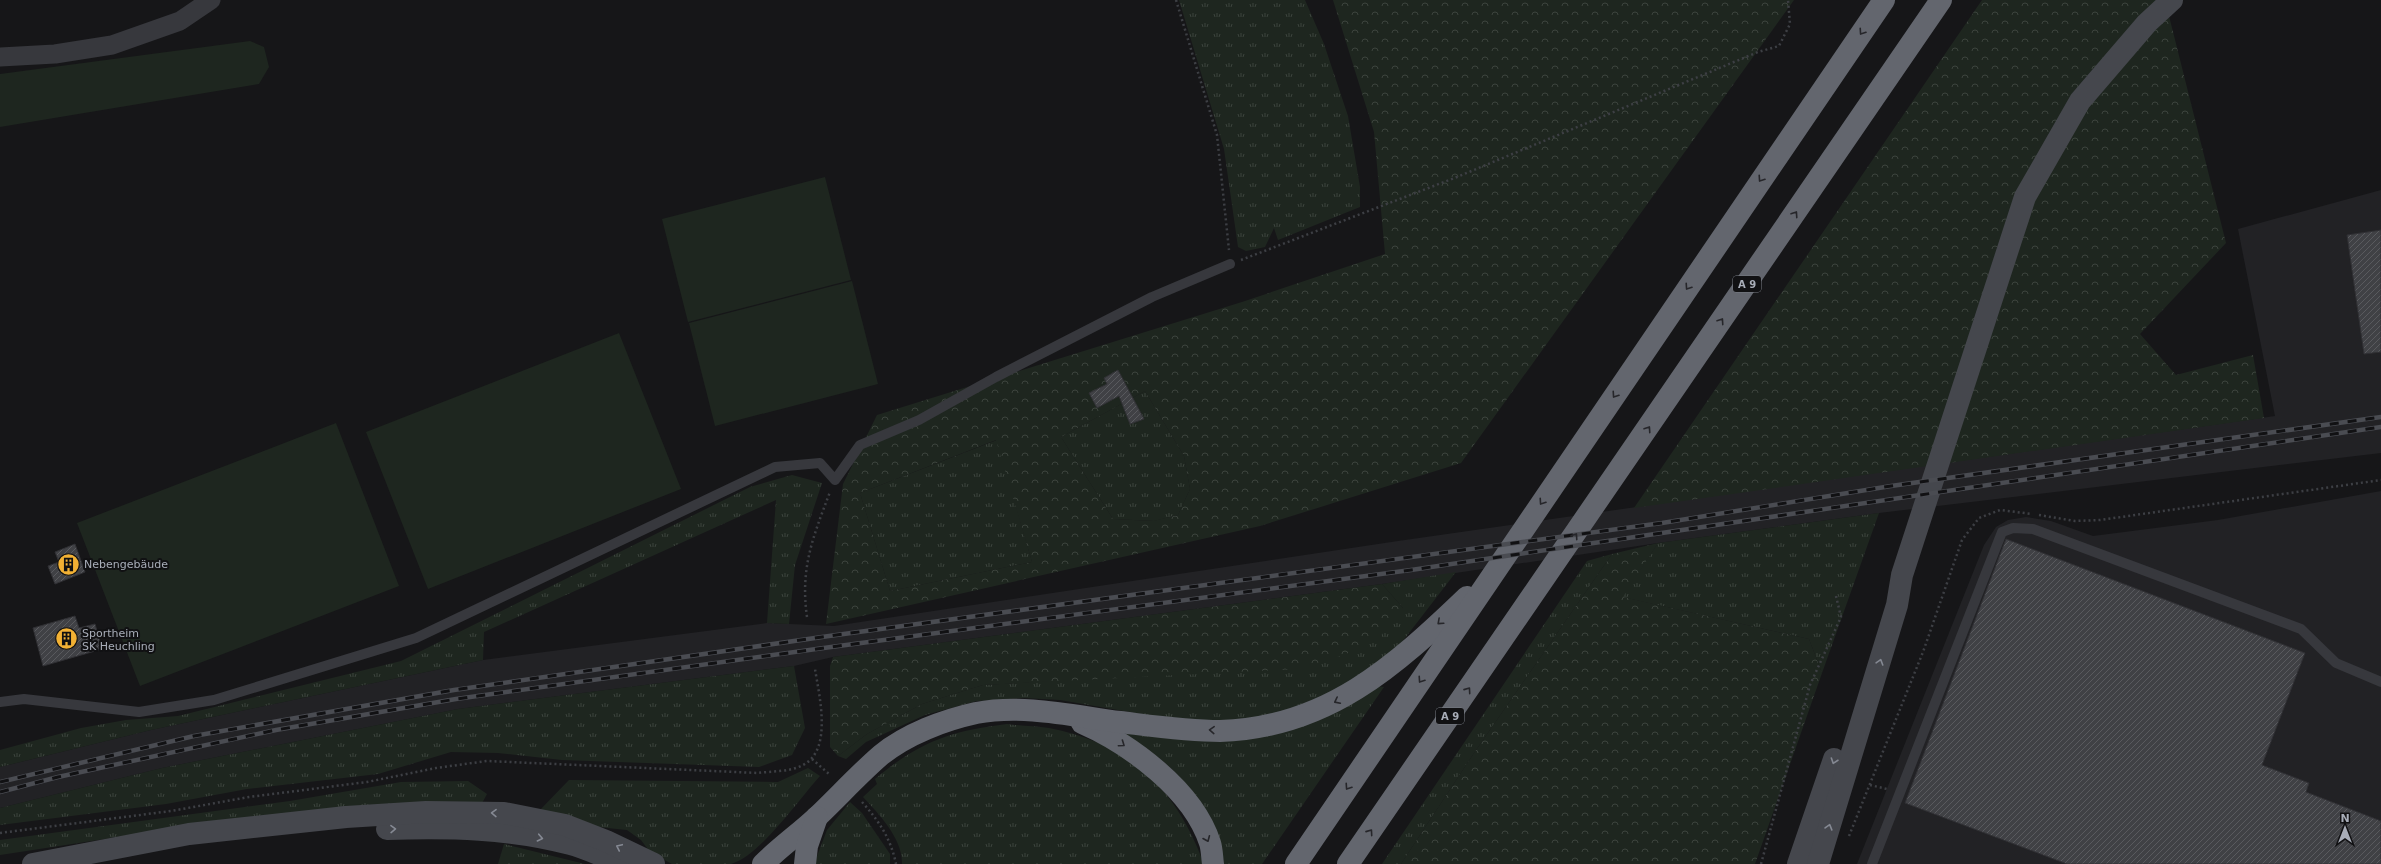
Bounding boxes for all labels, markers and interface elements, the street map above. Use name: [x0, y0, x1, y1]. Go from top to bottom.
one-way arrow: [1859, 28, 1866, 35]
one-way arrow: [1759, 175, 1766, 182]
one-way arrow: [1790, 211, 1798, 218]
road number: A 9: [1733, 276, 1761, 292]
one-way arrow: [1685, 283, 1693, 290]
one-way arrow: [1716, 318, 1724, 325]
one-way arrow: [1613, 390, 1620, 397]
one-way arrow: [1643, 426, 1650, 433]
one-way arrow: [1539, 498, 1547, 505]
one-way arrow: [1570, 533, 1578, 540]
building icon: Nebengebäude: [55, 551, 81, 577]
place label: Nebengebäude: [84, 558, 168, 571]
one-way arrow: [1437, 618, 1444, 625]
building icon: Sportheim SK Heuchling: [54, 626, 80, 652]
place label: Sportheim SK Heuchling: [82, 627, 155, 653]
one-way arrow: [1875, 659, 1884, 666]
one-way arrow: [1418, 676, 1426, 683]
one-way arrow: [1463, 688, 1470, 695]
one-way arrow: [1333, 696, 1341, 703]
road number: A 9: [1436, 708, 1464, 724]
one-way arrow: [1209, 726, 1215, 735]
one-way arrow: [1118, 739, 1125, 746]
one-way arrow: [1830, 757, 1838, 764]
one-way arrow: [1345, 783, 1353, 790]
north arrow: [2325, 808, 2365, 848]
one-way arrow: [491, 809, 497, 817]
text: N: [2340, 812, 2350, 825]
one-way arrow: [1824, 823, 1833, 830]
one-way arrow: [390, 825, 396, 833]
one-way arrow: [1365, 829, 1373, 836]
one-way arrow: [537, 833, 543, 841]
one-way arrow: [1203, 836, 1211, 843]
one-way arrow: [616, 844, 623, 852]

